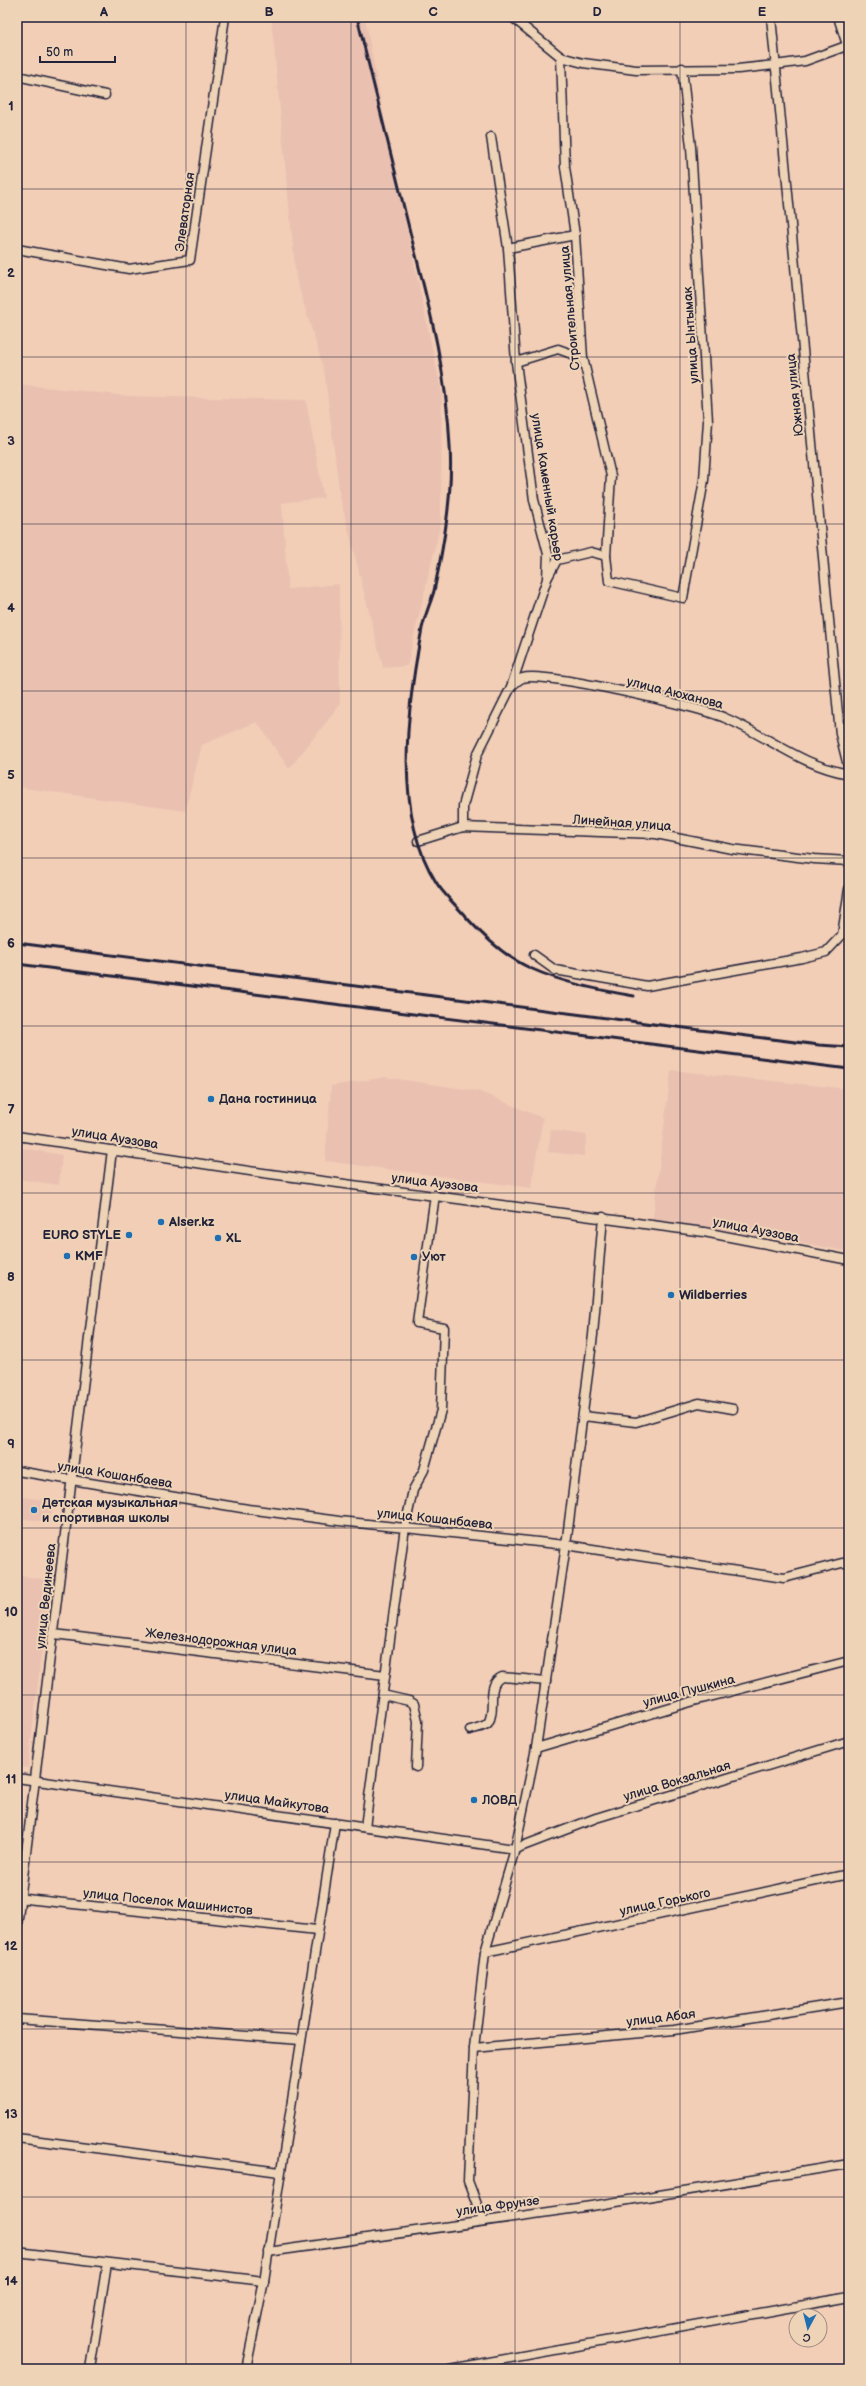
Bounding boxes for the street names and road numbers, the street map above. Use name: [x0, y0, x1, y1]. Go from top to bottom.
street label: Элеваторная: [172, 171, 198, 253]
street label: Строительная улица: [557, 245, 583, 371]
street label: улица Ынтымак: [680, 286, 702, 384]
street label: Южная улица: [783, 352, 807, 437]
street label: улица Каменный карьер: [527, 412, 567, 563]
street label: улица Аюханова: [625, 673, 725, 713]
street label: Линейная улица: [571, 811, 672, 834]
street label: улица Ауэзова: [71, 1123, 160, 1153]
street label: улица Ауэзова: [391, 1170, 480, 1196]
street label: улица Ауэзова: [712, 1214, 801, 1246]
street label: улица Кошанбаева: [56, 1458, 174, 1492]
street label: улица Кошанбаева: [376, 1505, 494, 1533]
street label: улица Вединеева: [32, 1542, 60, 1650]
street label: Железнодорожная улица: [144, 1625, 298, 1659]
street label: улица Пушкина: [641, 1671, 737, 1711]
street label: улица Вокзальная: [621, 1757, 733, 1805]
street label: улица Майкутова: [224, 1787, 331, 1817]
street label: улица Поселок Машинистов: [82, 1885, 254, 1919]
street label: улица Горького: [618, 1885, 712, 1919]
street label: улица Абая: [626, 2006, 696, 2030]
street label: улица Фрунзе: [455, 2192, 541, 2220]

